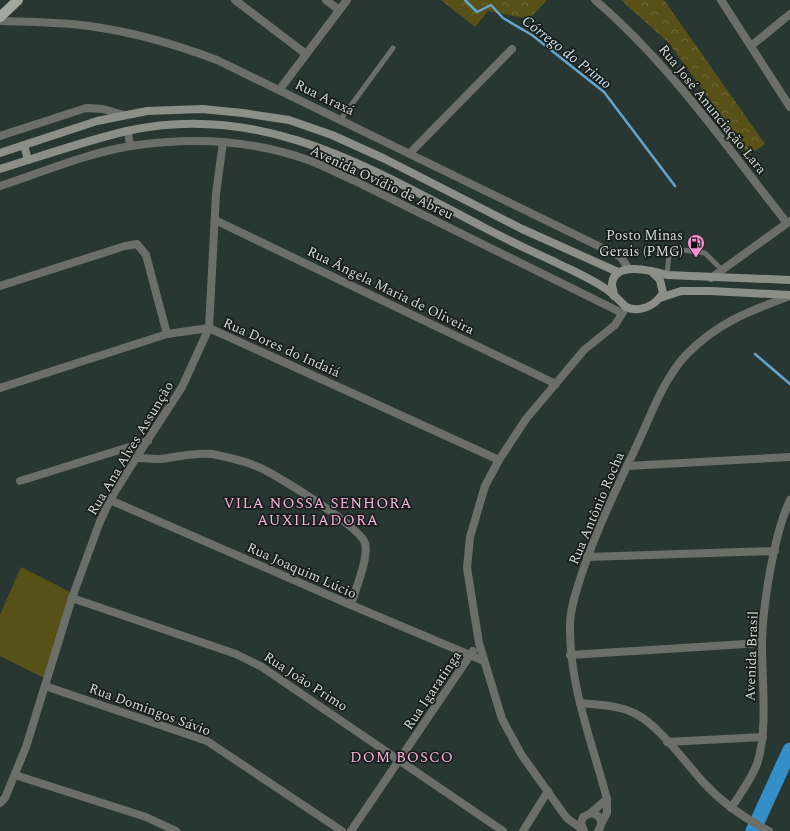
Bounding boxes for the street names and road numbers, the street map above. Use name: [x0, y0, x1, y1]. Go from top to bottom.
street label: Rua José Anunciação Lara: [653, 40, 772, 179]
street label: Rua Araxá: [291, 74, 358, 121]
street label: Avenida Ovídio de Abreu: [306, 140, 457, 225]
street label: Rua Ângela Maria de Oliveira: [304, 241, 478, 340]
street label: Rua Dores do Indaiá: [220, 312, 344, 383]
street label: Rua Ana Alves Assunção: [82, 377, 179, 519]
street label: Rua Antônio Rocha: [563, 448, 630, 568]
street label: Rua Joaquim Lúcio: [244, 537, 360, 604]
street label: Avenida Brasil: [739, 610, 764, 702]
street label: Rua João Primo: [260, 646, 352, 717]
street label: Rua Igaratinga: [398, 646, 467, 734]
street label: Rua Domingos Sávio: [86, 678, 214, 741]

